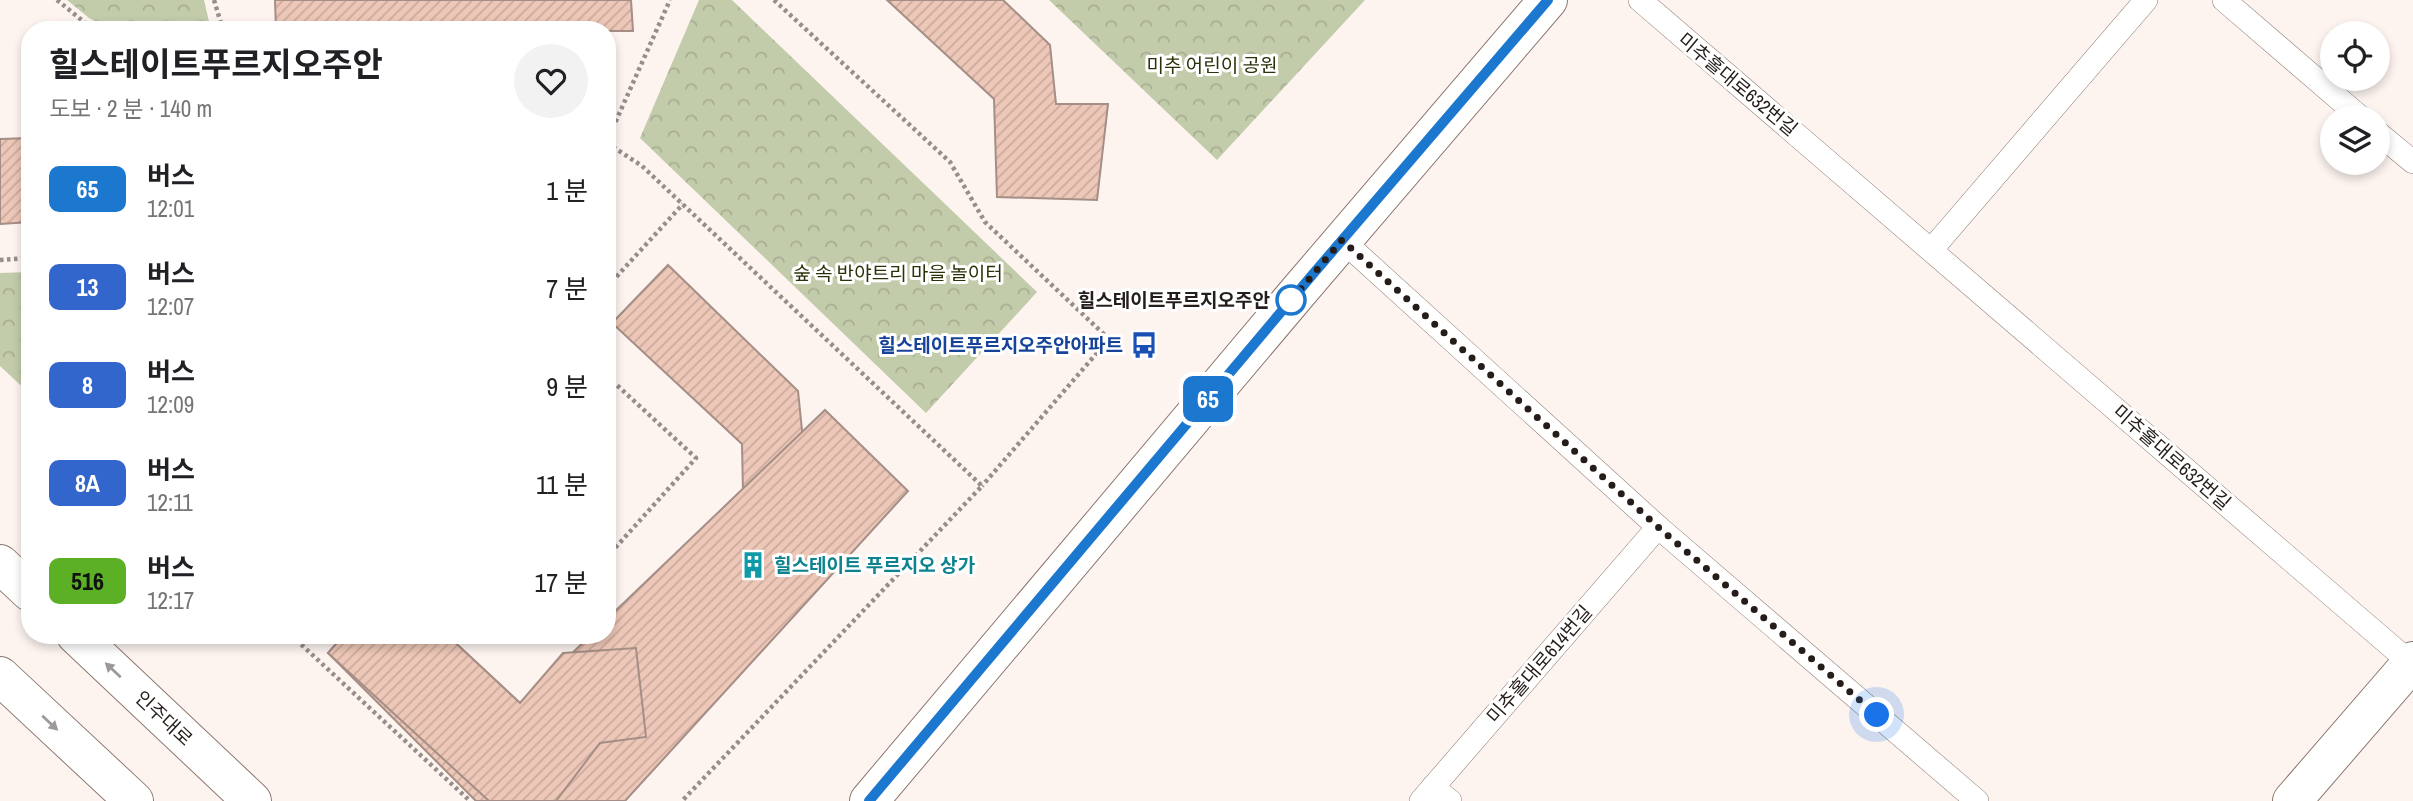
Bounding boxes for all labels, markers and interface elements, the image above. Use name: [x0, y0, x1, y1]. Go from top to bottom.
map controls: [2320, 21, 2390, 175]
button: locate: [2320, 21, 2390, 91]
street label: 미추홀대로632번길: [1673, 26, 1803, 142]
text: 힐스테이트푸르지오주안: [49, 42, 383, 86]
button: heart: [514, 44, 588, 118]
park label: 미추 어린이 공원: [1146, 52, 1278, 78]
text: 도보 · 2 분 · 140 m: [49, 93, 212, 124]
button: layers: [2320, 105, 2390, 175]
text: 버스: [147, 158, 195, 193]
text: 65: [77, 173, 98, 205]
text: 1 분: [546, 173, 588, 208]
text: 12:01: [147, 193, 194, 224]
text: 버스: [147, 256, 195, 291]
park label: 숲 속 반야트리 마을 놀이터: [793, 260, 1003, 286]
text: 13: [77, 271, 98, 303]
text: 7 분: [546, 271, 588, 306]
marker: 힐스테이트푸르지오주안: [1276, 285, 1306, 315]
place label: 힐스테이트푸르지오주안: [1078, 287, 1271, 313]
text: 12:07: [147, 291, 194, 322]
bus stop icon: 힐스테이트푸르지오주안아파트: [1129, 330, 1159, 360]
place label: 힐스테이트푸르지오주안아파트: [878, 332, 1123, 358]
text: 버스: [147, 354, 195, 389]
text: 8: [82, 369, 93, 401]
text: 9 분: [546, 369, 588, 404]
line badge: 65: [1176, 376, 1240, 422]
text: 65: [1197, 383, 1219, 415]
text: 12:09: [147, 389, 194, 420]
street label: 미추홀대로632번길: [2107, 399, 2237, 515]
text: 버스: [147, 452, 195, 487]
text: 8A: [75, 467, 100, 499]
text: 11 분: [536, 467, 588, 502]
text: 12:11: [147, 487, 193, 518]
text: 버스: [147, 550, 195, 585]
building icon: 힐스테이트 푸르지오 상가: [738, 550, 768, 580]
place label: 힐스테이트 푸르지오 상가: [774, 552, 975, 578]
text: 516: [71, 565, 104, 597]
text: 17 분: [534, 565, 588, 600]
text: 12:17: [147, 585, 194, 616]
street label: 미추홀대로614번길: [1481, 599, 1597, 729]
one-way arrow: [105, 663, 122, 679]
street label: 인주대로: [130, 685, 198, 751]
your location: [1859, 697, 1894, 732]
one-way arrow: [41, 714, 58, 730]

